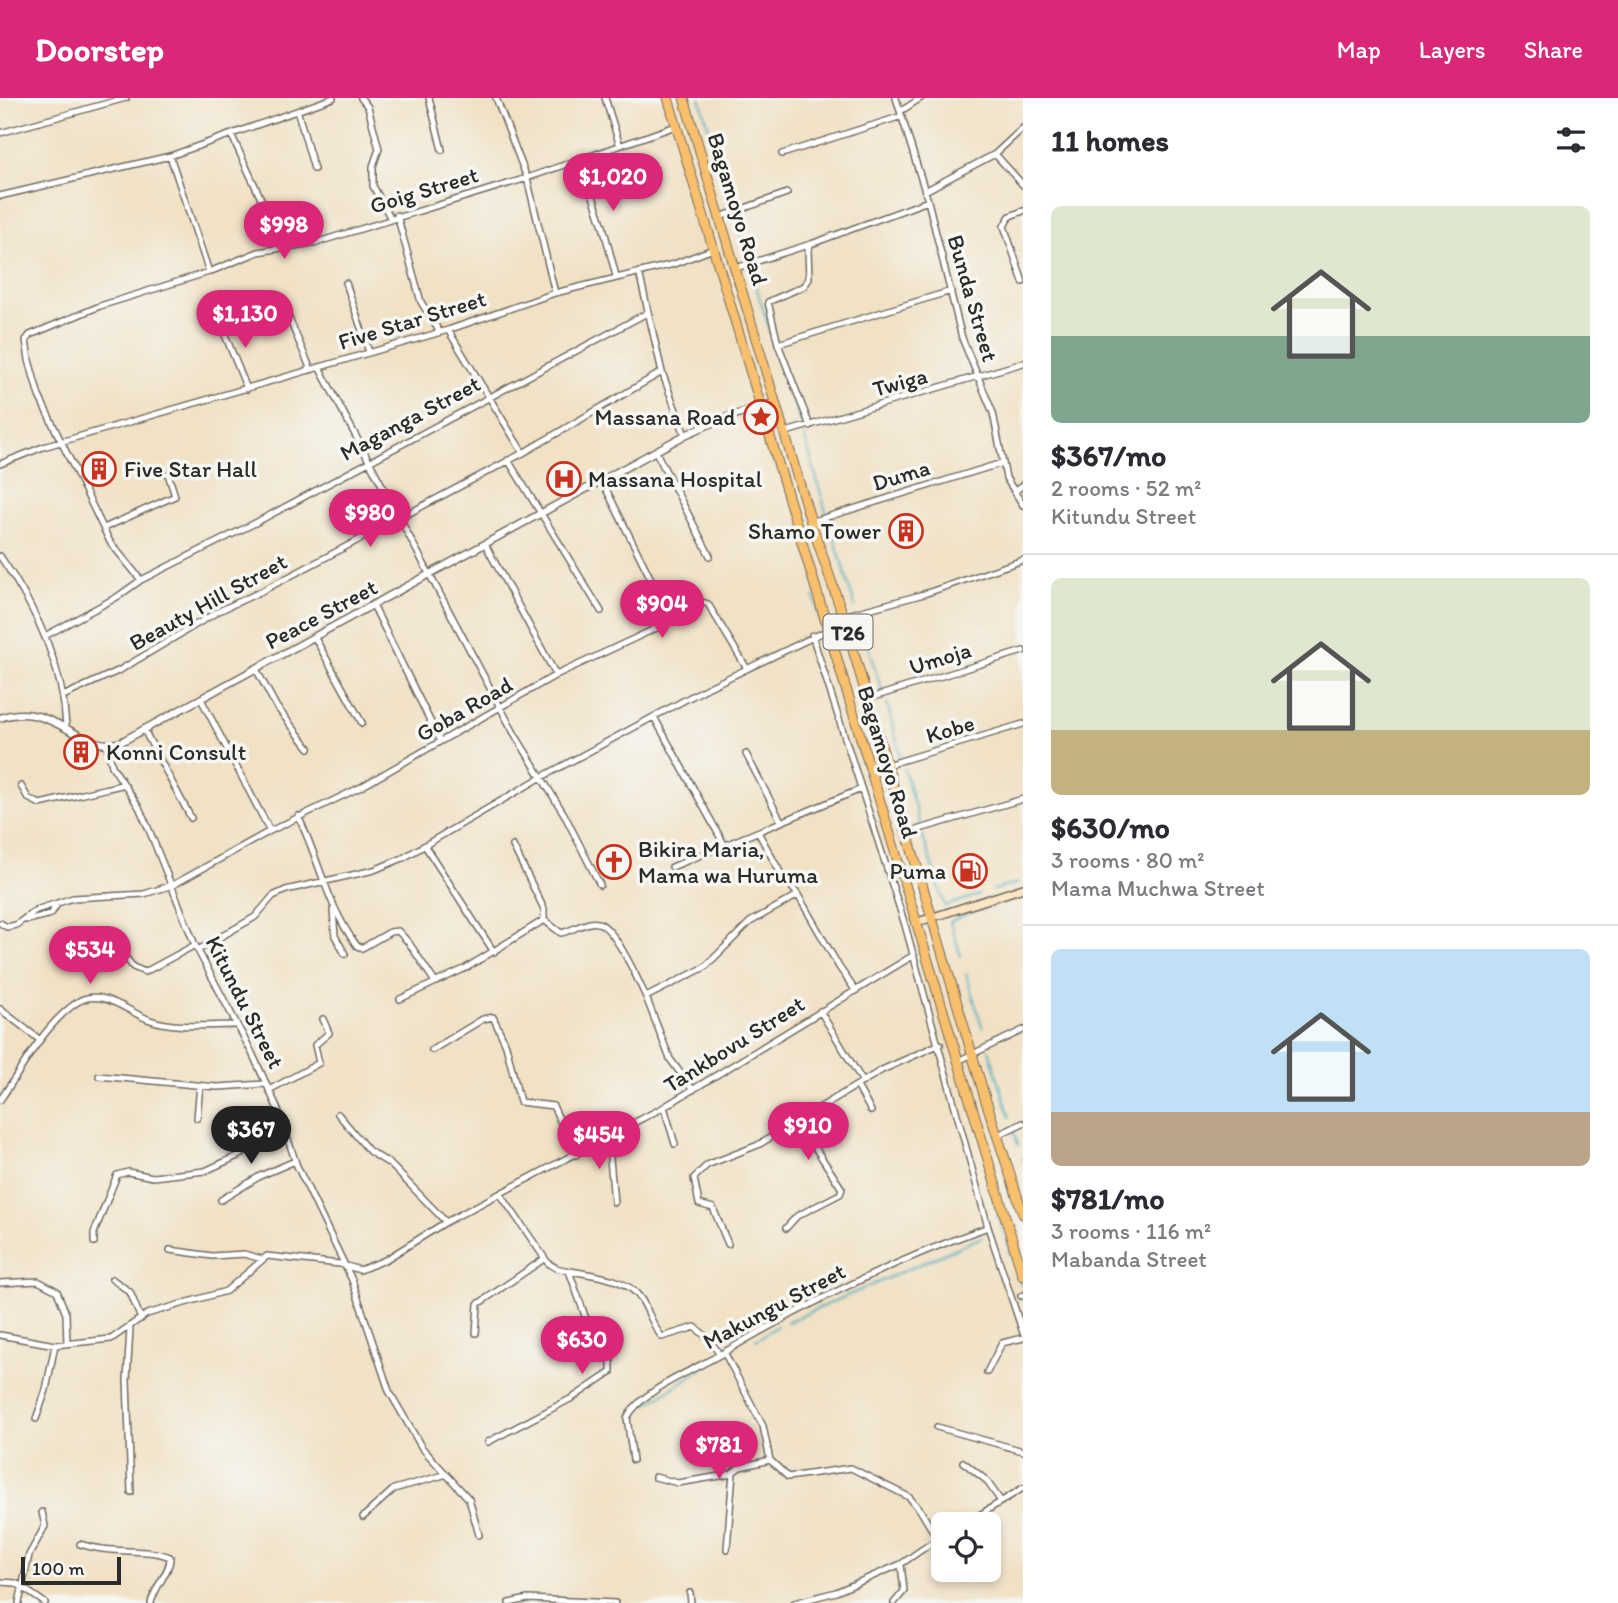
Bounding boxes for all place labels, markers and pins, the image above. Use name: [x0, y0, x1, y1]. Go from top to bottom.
pin: $1,020: [556, 153, 670, 213]
pin: $998: [243, 202, 325, 261]
pin: $1,130: [188, 290, 302, 350]
place icon: Massana Road: [742, 398, 780, 436]
place label: Massana Road: [594, 403, 736, 431]
building icon: Five Star Hall: [80, 450, 118, 488]
place label: Five Star Hall: [124, 455, 258, 483]
hospital icon: Massana Hospital: [545, 460, 583, 498]
place label: Massana Hospital: [588, 465, 763, 493]
pin: $980: [329, 490, 411, 549]
building icon: Shamo Tower: [887, 512, 925, 550]
place label: Shamo Tower: [748, 517, 881, 545]
pin: $904: [621, 580, 703, 640]
building icon: Konni Consult: [62, 733, 100, 771]
place label: Konni Consult: [106, 738, 247, 766]
place label: Bikira Maria, Mama wa Huruma: [638, 835, 818, 889]
church icon: Bikira Maria, Mama wa Huruma: [595, 843, 633, 881]
fuel station icon: Puma: [951, 852, 989, 890]
place label: Puma: [889, 857, 946, 885]
pin: $534: [49, 926, 131, 986]
pin: $910: [767, 1102, 849, 1162]
pin: $367: [210, 1107, 292, 1166]
pin: $454: [558, 1112, 640, 1171]
pin: $630: [541, 1316, 623, 1376]
pin: $781: [678, 1422, 760, 1481]

